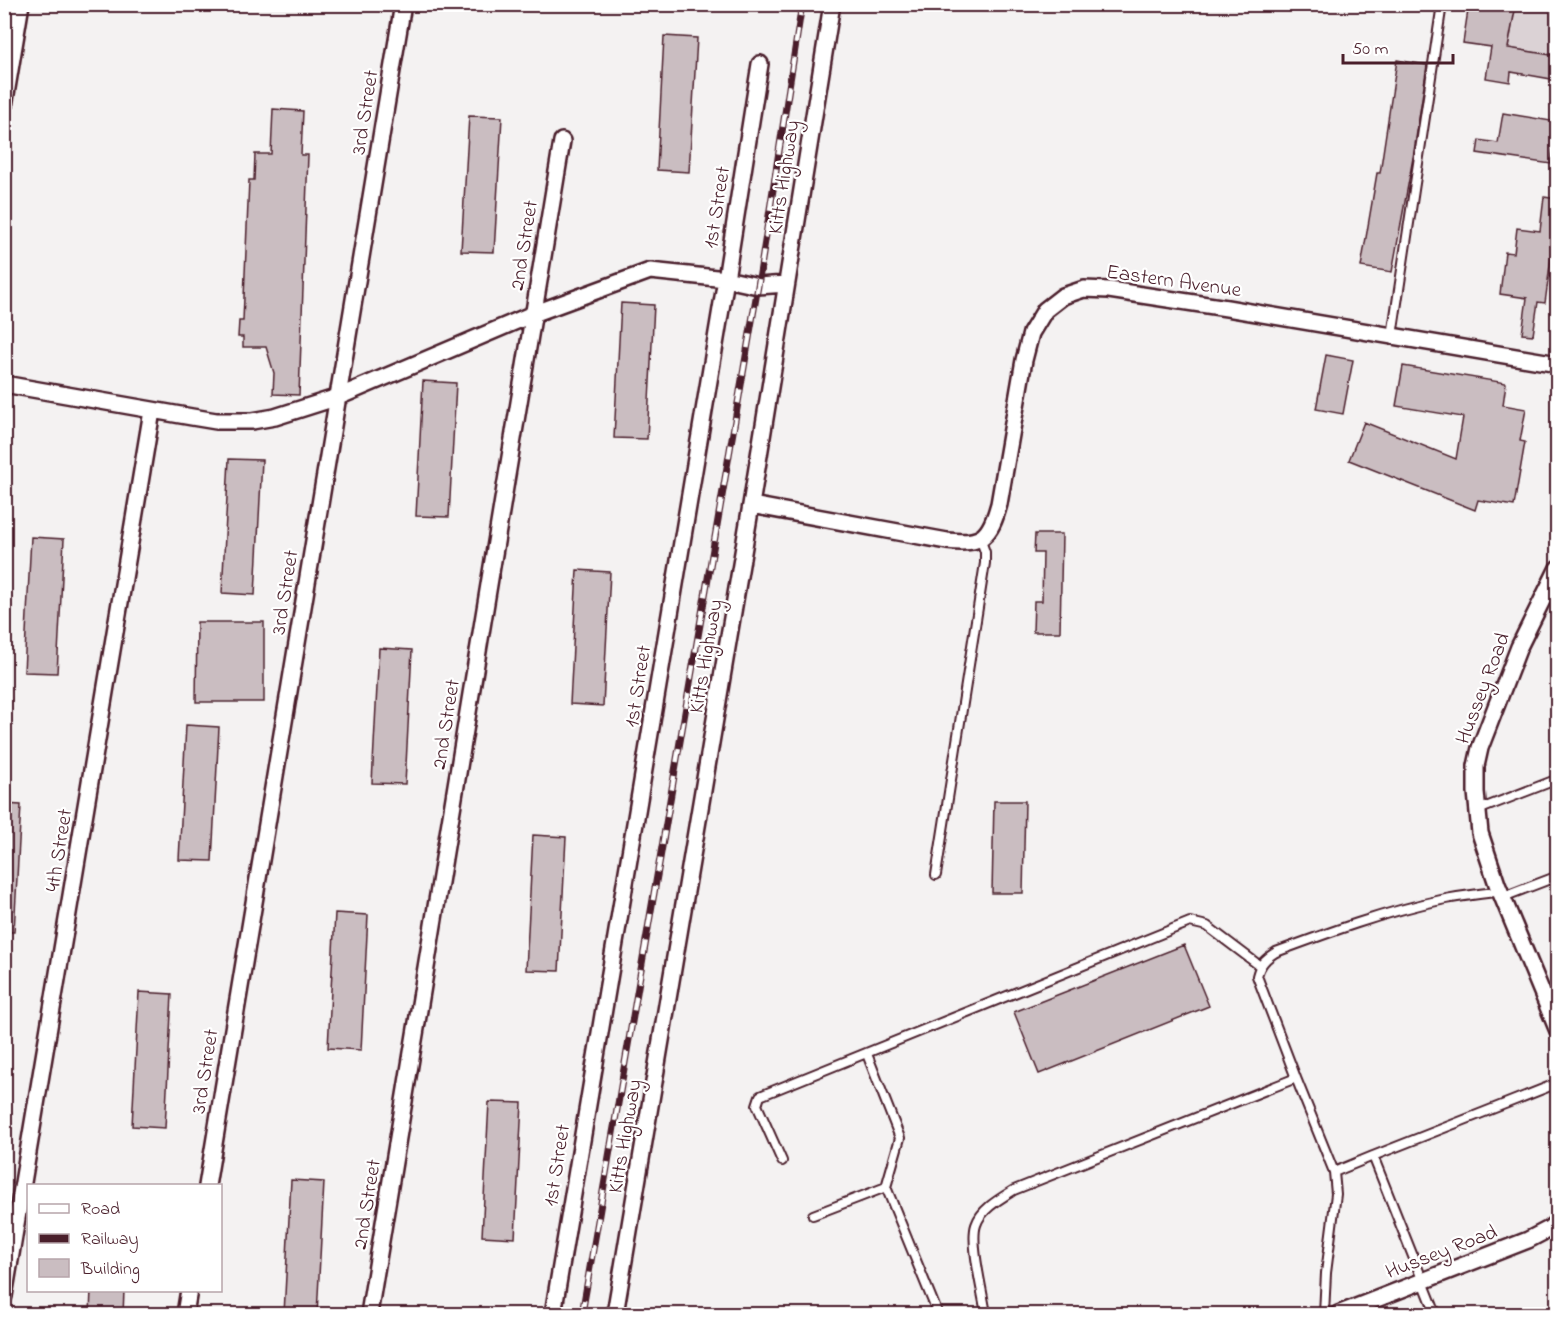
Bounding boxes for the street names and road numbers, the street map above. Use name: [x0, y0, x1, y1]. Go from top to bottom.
street label: 3rd Street: [344, 68, 387, 157]
street label: Kitts Highway: [761, 118, 811, 237]
street label: 1st Street: [697, 164, 739, 250]
street label: 2nd Street: [503, 198, 547, 292]
street label: Eastern Avenue: [1104, 258, 1244, 306]
street label: 3rd Street: [264, 548, 307, 637]
street label: Kitts Highway: [682, 597, 734, 716]
street label: Hussey Road: [1449, 628, 1521, 750]
street label: 1st Street: [618, 643, 660, 729]
street label: 2nd Street: [425, 677, 469, 771]
street label: 4th Street: [39, 807, 81, 894]
street label: 3rd Street: [184, 1027, 227, 1116]
street label: Kitts Highway: [601, 1077, 653, 1196]
street label: 1st Street: [537, 1122, 579, 1208]
street label: 2nd Street: [346, 1157, 390, 1251]
street label: Hussey Road: [1381, 1218, 1503, 1290]

